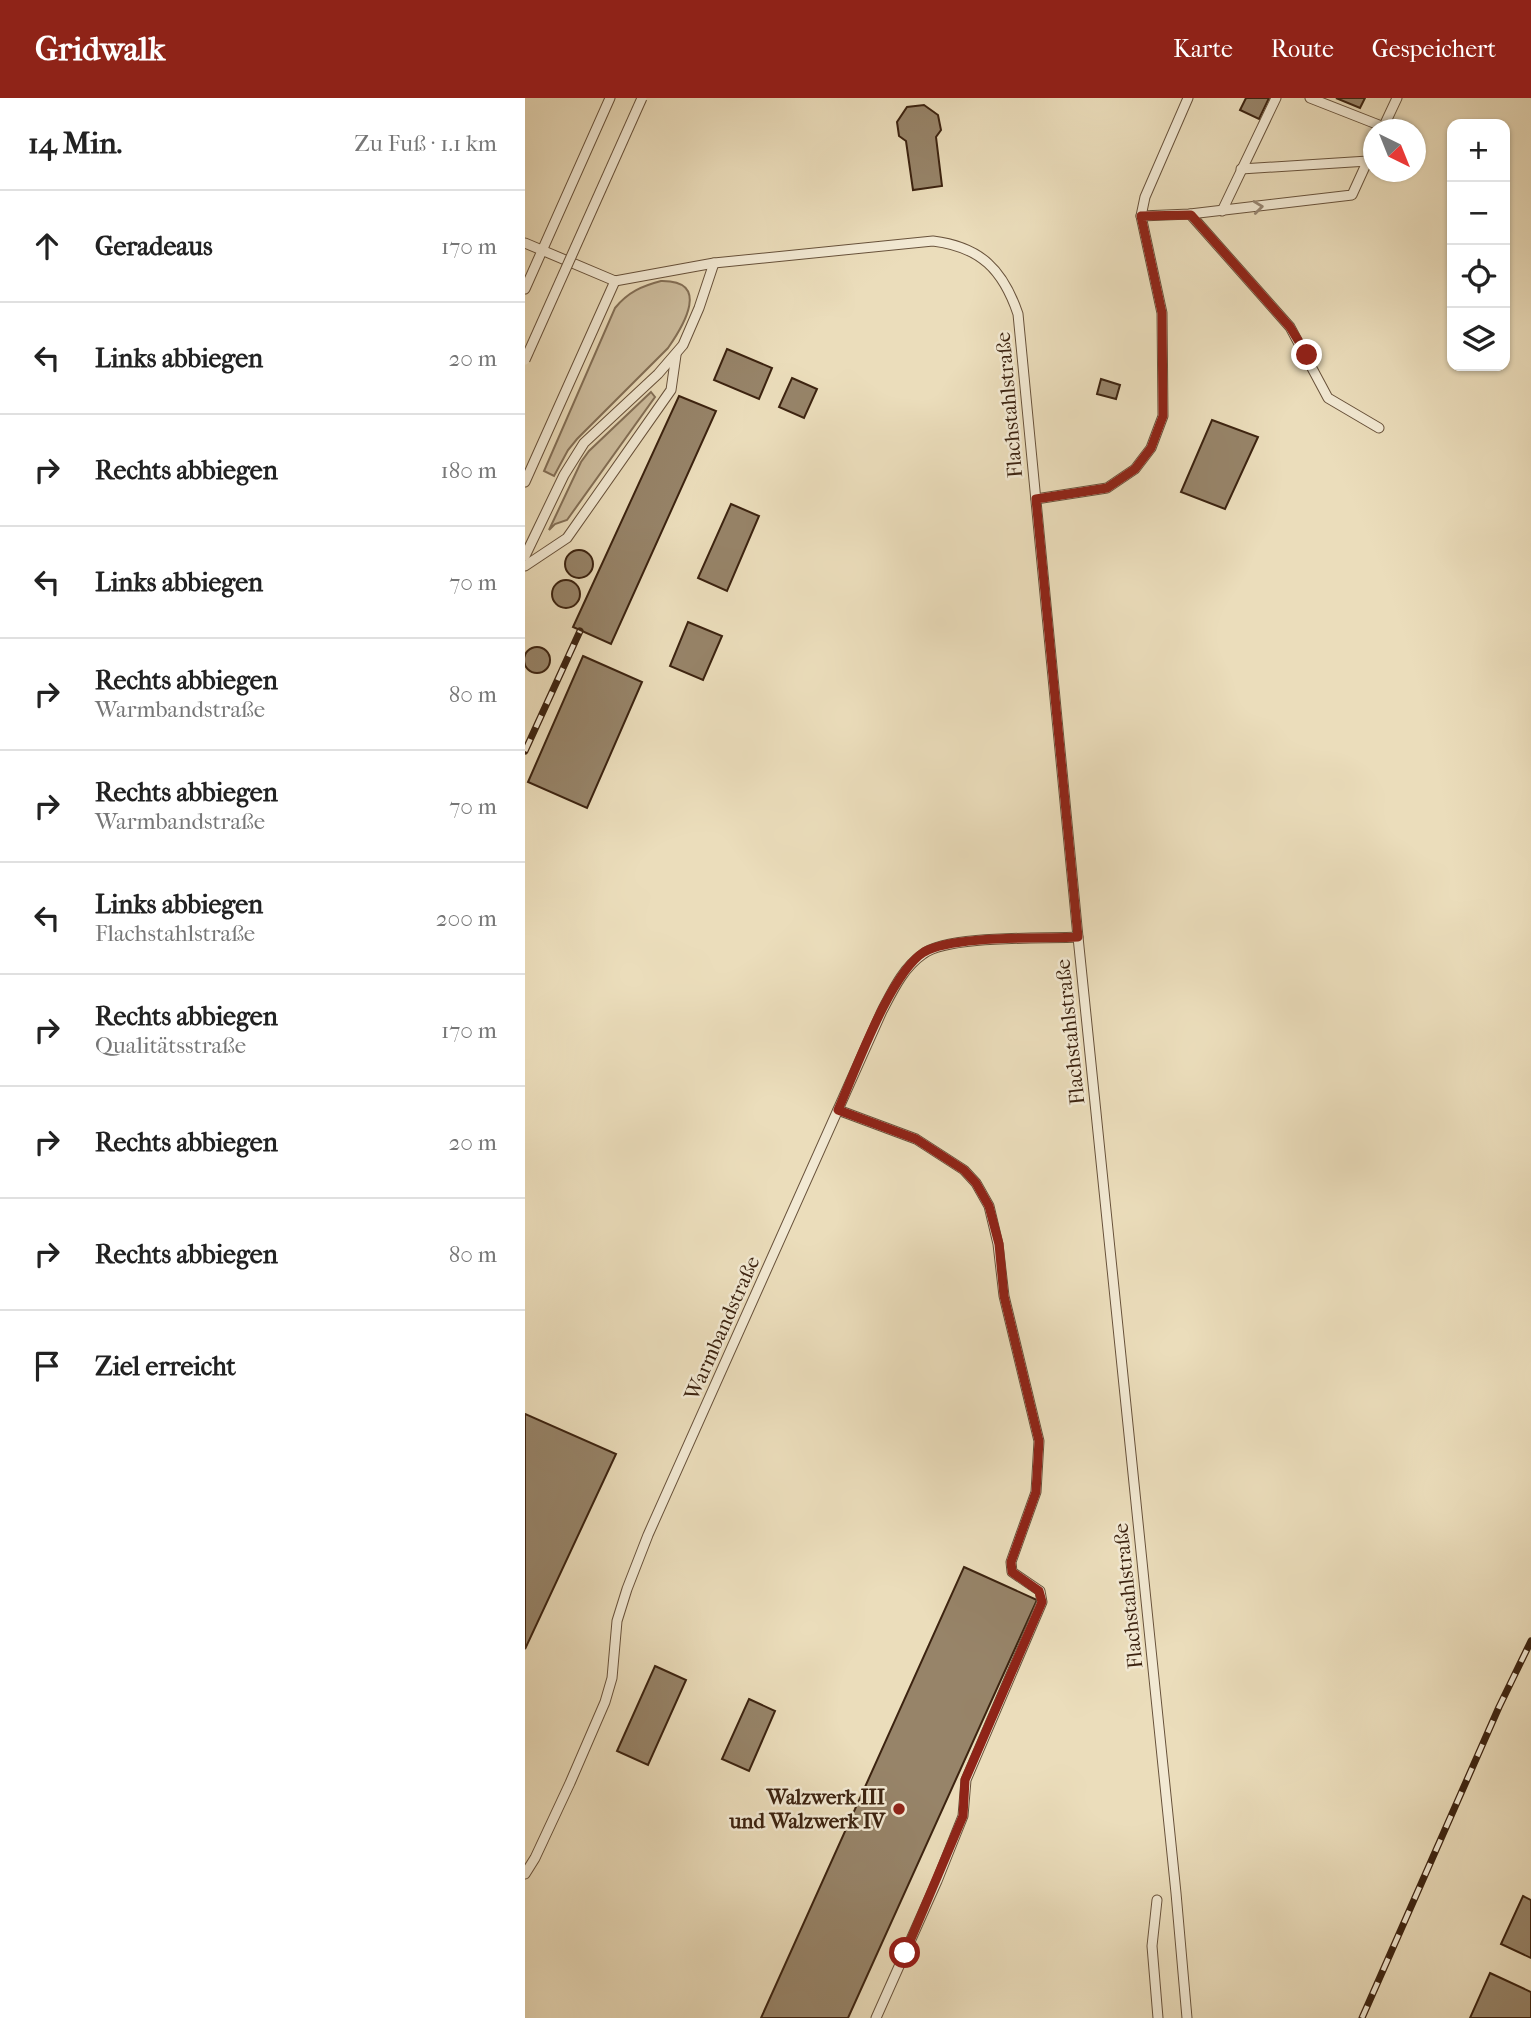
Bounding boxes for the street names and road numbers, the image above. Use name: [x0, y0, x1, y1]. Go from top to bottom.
street label: Flachstahlstraße: [991, 331, 1027, 479]
street label: Flachstahlstraße: [1050, 958, 1090, 1106]
street label: Warmbandstraße: [679, 1252, 765, 1405]
street label: Flachstahlstraße: [1108, 1522, 1148, 1670]

